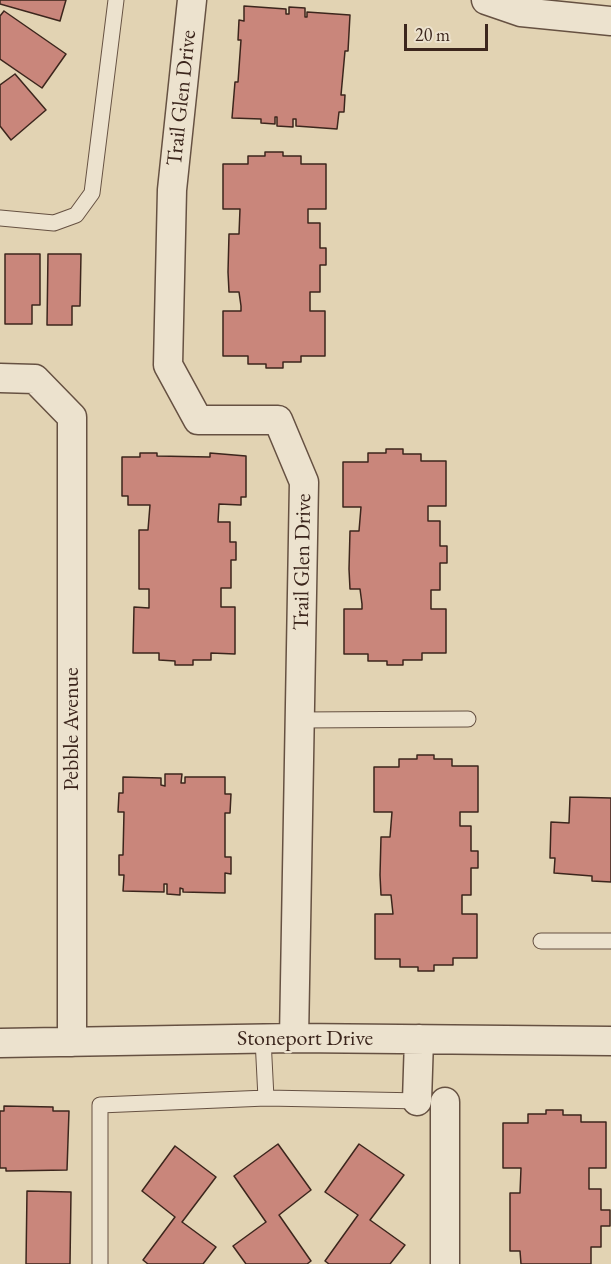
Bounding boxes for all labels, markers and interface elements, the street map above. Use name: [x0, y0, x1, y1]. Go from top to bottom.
scale bar: [407, 12, 491, 50]
text: 20 m: [415, 23, 450, 46]
street label: Trail Glen Drive: [162, 29, 202, 167]
street label: Trail Glen Drive: [289, 493, 317, 631]
street label: Pebble Avenue: [59, 667, 85, 791]
street label: Stoneport Drive: [237, 1026, 373, 1052]

